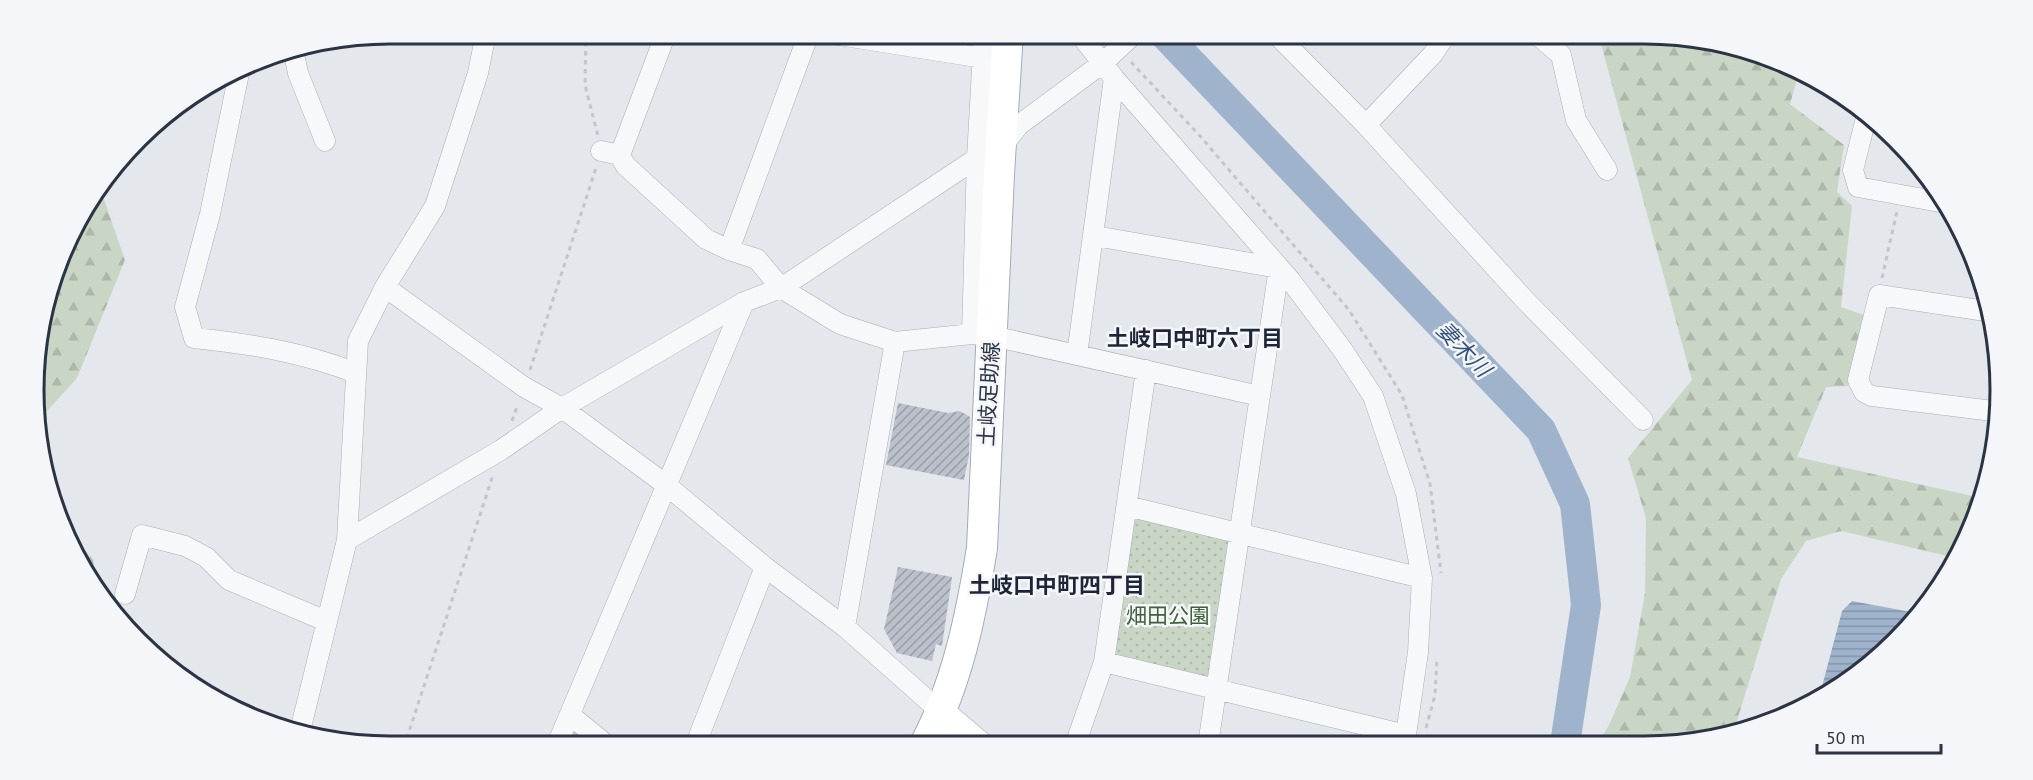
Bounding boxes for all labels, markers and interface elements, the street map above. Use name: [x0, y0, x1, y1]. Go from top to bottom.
water label: 妻木川: [1431, 316, 1498, 384]
district label: 土岐口中町六丁目: [1107, 324, 1283, 352]
street label: 土岐足助線: [972, 341, 1005, 447]
district label: 土岐口中町四丁目: [969, 571, 1145, 599]
park label: 畑田公園: [1126, 602, 1210, 629]
scale bar: [1817, 717, 1942, 755]
text: 50 m: [1826, 726, 1865, 749]

